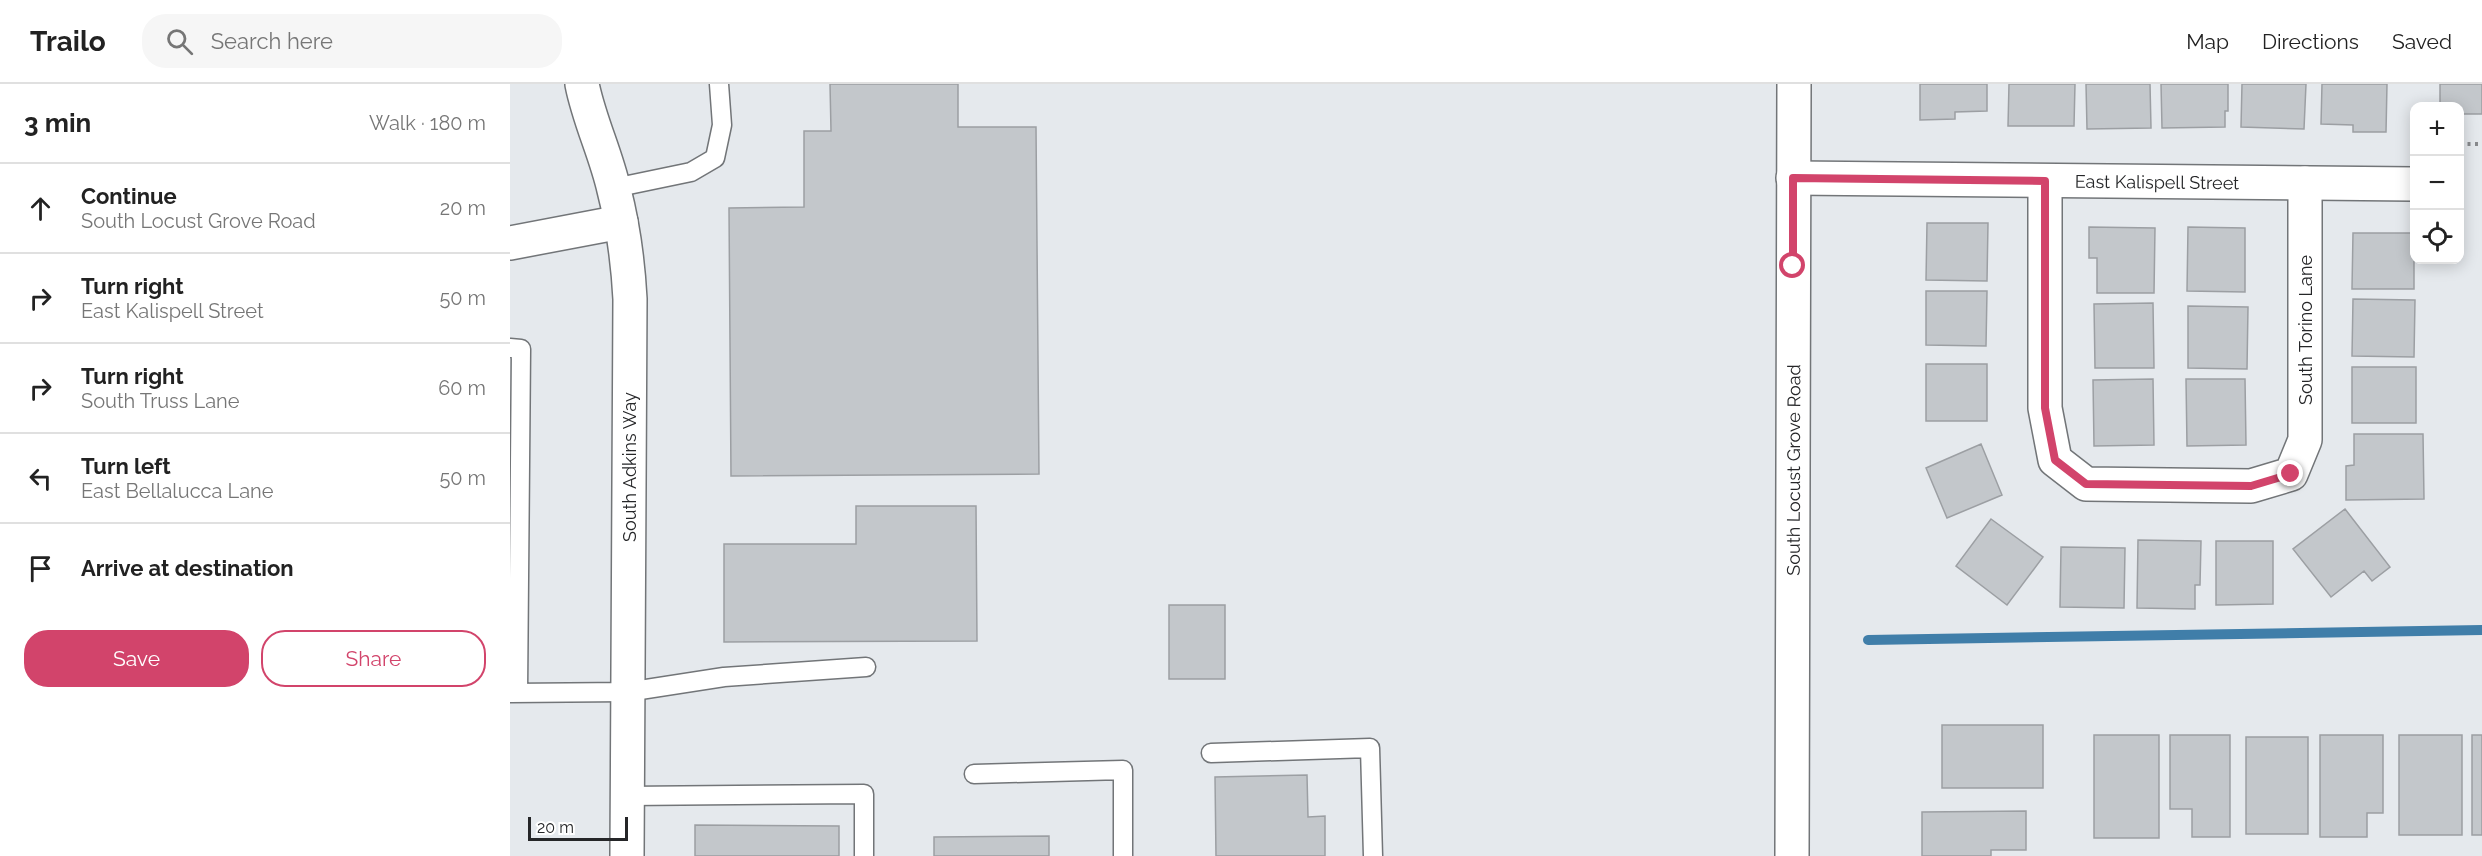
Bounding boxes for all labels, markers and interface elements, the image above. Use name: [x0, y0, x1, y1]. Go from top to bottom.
search box: [142, 14, 562, 68]
text: Trailo: [30, 25, 106, 58]
icon: search: [163, 25, 196, 58]
text: Search here: [211, 28, 333, 54]
text: Map: [2186, 29, 2229, 54]
text: Directions: [2262, 29, 2359, 54]
text: Saved: [2392, 29, 2452, 54]
map controls: [2410, 102, 2464, 264]
button: +: [2410, 102, 2464, 156]
text: 3 min: [24, 108, 91, 138]
text: Walk · 180 m: [369, 111, 486, 135]
button: −: [2410, 156, 2464, 210]
street label: East Kalispell Street: [2075, 170, 2239, 193]
text: Continue: [81, 183, 177, 209]
icon: ahead: [24, 192, 57, 225]
text: 20 m: [440, 196, 486, 220]
text: South Locust Grove Road: [81, 209, 316, 233]
button: locate: [2410, 210, 2464, 264]
route start: [1779, 252, 1805, 278]
street label: South Torino Lane: [2295, 255, 2316, 405]
text: Turn right: [81, 273, 184, 299]
icon: right: [24, 282, 57, 315]
text: 50 m: [439, 286, 486, 310]
text: East Kalispell Street: [81, 299, 264, 323]
text: Turn right: [81, 363, 184, 389]
street label: South Locust Grove Road: [1782, 364, 1804, 576]
icon: right: [24, 372, 57, 405]
text: 60 m: [438, 376, 486, 400]
text: South Truss Lane: [81, 389, 239, 413]
street label: South Adkins Way: [619, 392, 640, 542]
text: Turn left: [81, 453, 171, 479]
route end: [2277, 460, 2303, 486]
icon: left: [24, 462, 57, 495]
text: 50 m: [439, 466, 486, 490]
text: East Bellalucca Lane: [81, 479, 273, 503]
icon: arrive: [24, 552, 57, 585]
text: Arrive at destination: [81, 555, 294, 581]
button: Save: [24, 630, 249, 687]
button: Share: [261, 630, 486, 687]
scale bar: [528, 814, 628, 842]
text: 20 m: [537, 818, 574, 837]

